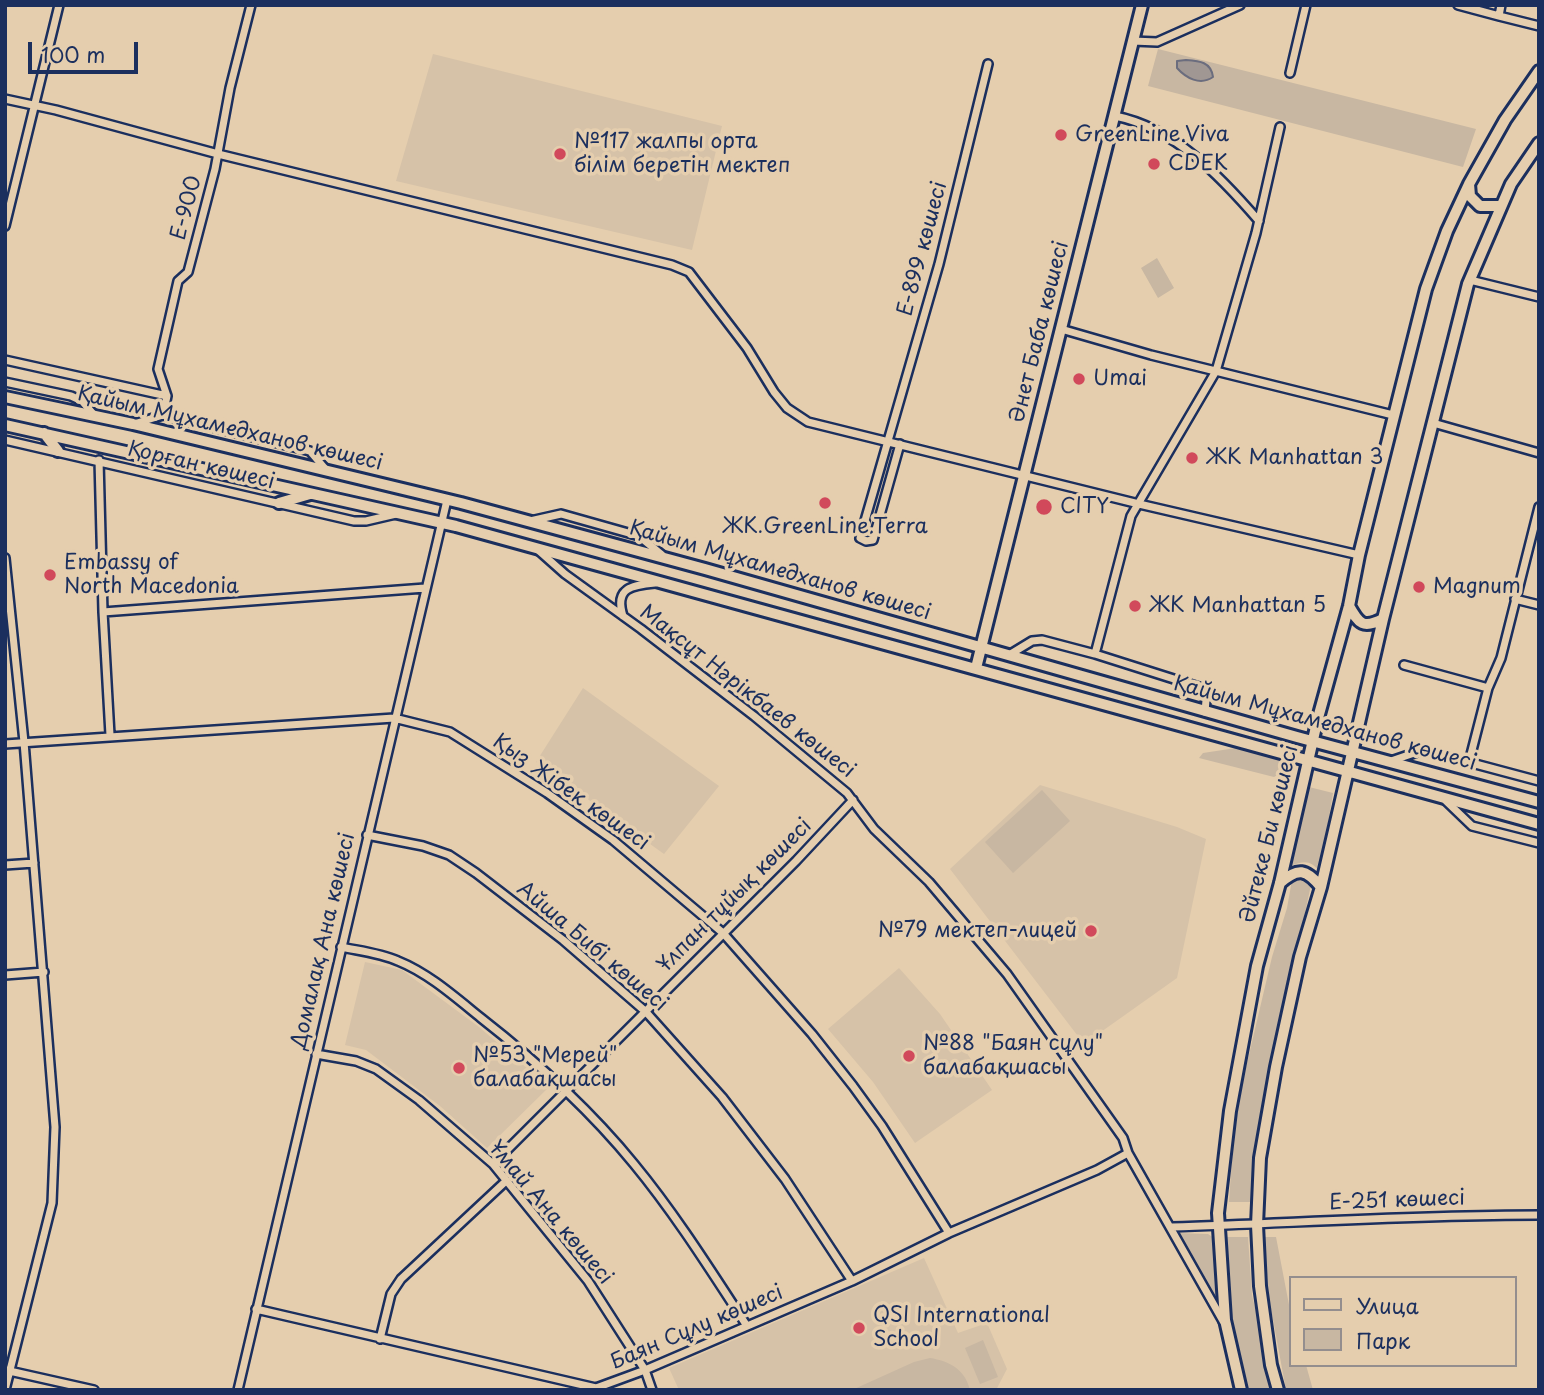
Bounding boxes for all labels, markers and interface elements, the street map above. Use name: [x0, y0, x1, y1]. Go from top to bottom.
scale bar: [32, 28, 142, 72]
text: 100 m: [41, 38, 105, 70]
place label: GreenLine.Viva: [1075, 122, 1229, 148]
marker: GreenLine.Viva: [1053, 127, 1069, 143]
place label: №117 жалпы орта білім беретін мектеп: [574, 129, 790, 179]
marker: №117 жалпы орта білім беретін мектеп: [552, 146, 568, 162]
place label: CDEK: [1168, 151, 1228, 177]
marker: CDEK: [1146, 156, 1162, 172]
street label: E-900: [166, 173, 208, 243]
street label: Е-899 көшесі: [893, 179, 953, 319]
street label: Әнет Баба көшесі: [1005, 239, 1075, 425]
place label: Umai: [1093, 366, 1147, 392]
marker: Umai: [1071, 371, 1087, 387]
street label: Қайым Мұхамедханов көшесі: [75, 382, 385, 476]
street label: Қорған көшесі: [125, 437, 277, 495]
place label: ЖК Manhattan 3: [1206, 445, 1383, 471]
marker: ЖК Manhattan 3: [1184, 450, 1200, 466]
place label: CITY: [1060, 494, 1109, 520]
marker: ЖК.GreenLine.Terra: [817, 495, 833, 511]
marker: CITY: [1034, 497, 1054, 517]
place label: ЖК.GreenLine.Terra: [722, 514, 928, 540]
street label: Қайым Мұхамедханов көшесі: [626, 516, 934, 626]
place label: Embassy of North Macedonia: [64, 550, 239, 600]
marker: Embassy of North Macedonia: [42, 567, 58, 583]
place label: Magnum: [1433, 574, 1521, 600]
marker: Magnum: [1411, 579, 1427, 595]
place label: ЖК Manhattan 5: [1149, 593, 1326, 619]
marker: ЖК Manhattan 5: [1127, 598, 1143, 614]
street label: Мақсұт Нәрікбаев көшесі: [634, 600, 860, 784]
street label: Қайым Мұхамедханов көшесі: [1171, 671, 1479, 777]
street label: Қыз Жібек көшесі: [488, 730, 654, 856]
street label: Әйтеке Би көшесі: [1236, 742, 1304, 926]
street label: Ұлпан тұйық көшесі: [653, 814, 817, 978]
street label: Домалақ Ана көшесі: [287, 831, 361, 1051]
street label: Айша Бибі көшесі: [512, 877, 672, 1017]
place label: №79 мектеп-лицей: [878, 918, 1077, 944]
marker: №79 мектеп-лицей: [1083, 923, 1099, 939]
place label: №88 "Баян сұлу" балабақшасы: [923, 1031, 1103, 1081]
place label: №53 "Мерей" балабақшасы: [473, 1043, 617, 1093]
marker: №88 "Баян сұлу" балабақшасы: [901, 1048, 917, 1064]
marker: №53 "Мерей" балабақшасы: [451, 1060, 467, 1076]
street label: Ұмай Ана көшесі: [482, 1136, 618, 1290]
street label: Е-251 көшесі: [1329, 1186, 1465, 1216]
legend: [1288, 1276, 1516, 1367]
street label: Баян Сұлу көшесі: [607, 1280, 787, 1376]
text: Улица: [1356, 1289, 1419, 1321]
place label: QSI International School: [873, 1303, 1050, 1353]
marker: QSI International School: [851, 1320, 867, 1336]
text: Парк: [1356, 1324, 1410, 1356]

